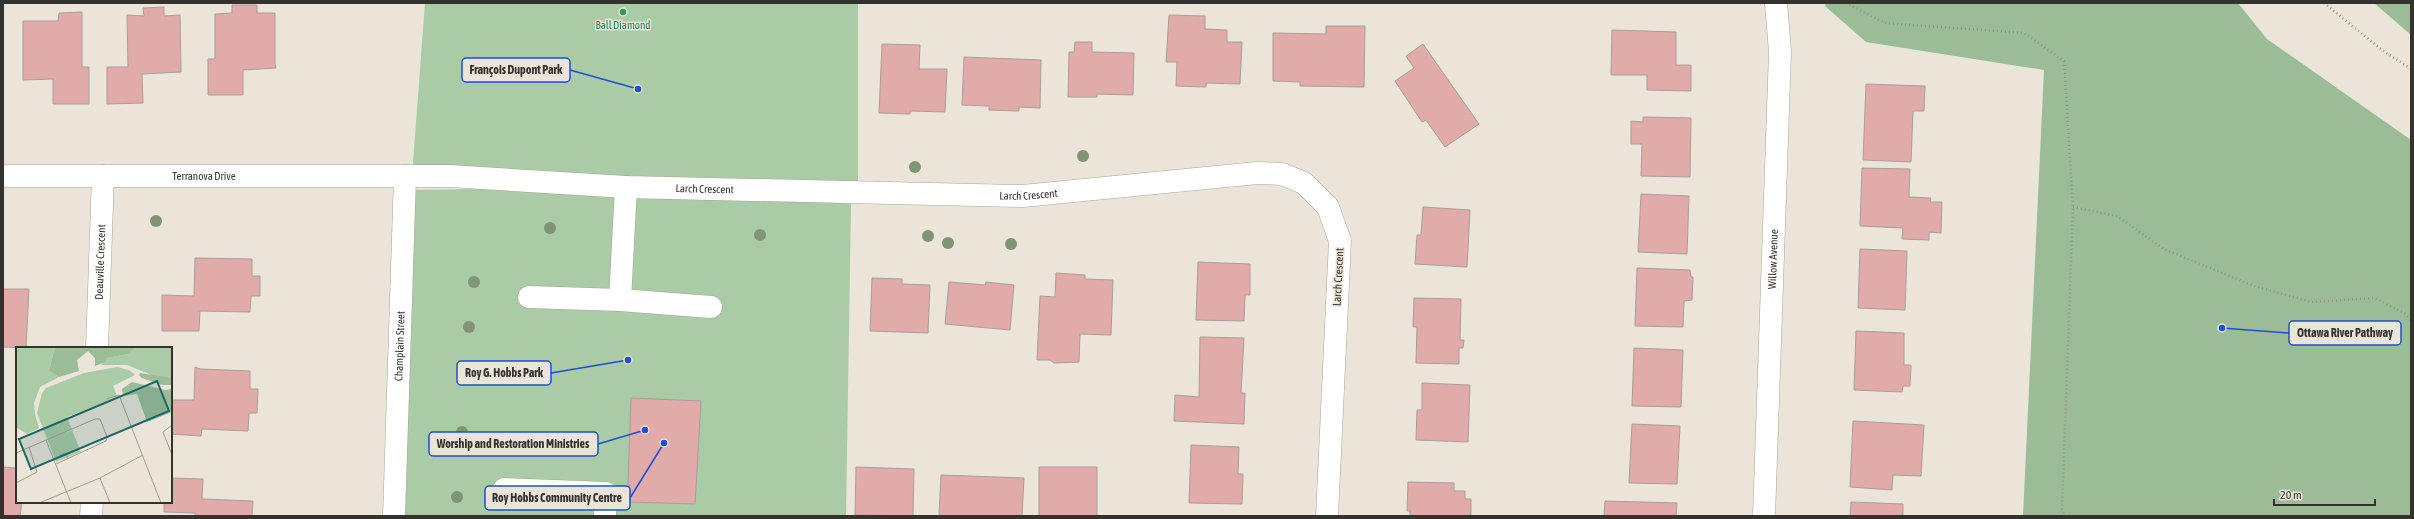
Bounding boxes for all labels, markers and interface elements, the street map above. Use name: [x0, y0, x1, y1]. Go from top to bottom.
marker: Ball Diamond: [618, 7, 628, 17]
place label: Ball Diamond: [595, 19, 651, 31]
callout: François Dupont Park: [462, 58, 570, 82]
text: François Dupont Park: [470, 63, 563, 77]
street label: Terranova Drive: [172, 170, 236, 182]
street label: Larch Crescent: [675, 182, 734, 195]
street label: Larch Crescent: [999, 187, 1058, 202]
street label: Deauville Crescent: [93, 224, 107, 300]
street label: Willow Avenue: [1766, 229, 1780, 289]
street label: Larch Crescent: [1330, 248, 1346, 306]
street label: Champlain Street: [392, 311, 407, 381]
callout: Ottawa River Pathway: [2289, 321, 2401, 345]
text: Ottawa River Pathway: [2297, 326, 2393, 340]
inset map: [16, 347, 172, 503]
callout: Roy G. Hobbs Park: [457, 361, 551, 385]
text: Roy G. Hobbs Park: [465, 366, 544, 380]
callout: Worship and Restoration Ministries: [429, 432, 598, 456]
text: Worship and Restoration Ministries: [436, 437, 590, 451]
scale bar: [2274, 481, 2375, 507]
callout: Roy Hobbs Community Centre: [485, 486, 630, 510]
text: 20 m: [2280, 488, 2302, 502]
text: Roy Hobbs Community Centre: [492, 491, 622, 505]

